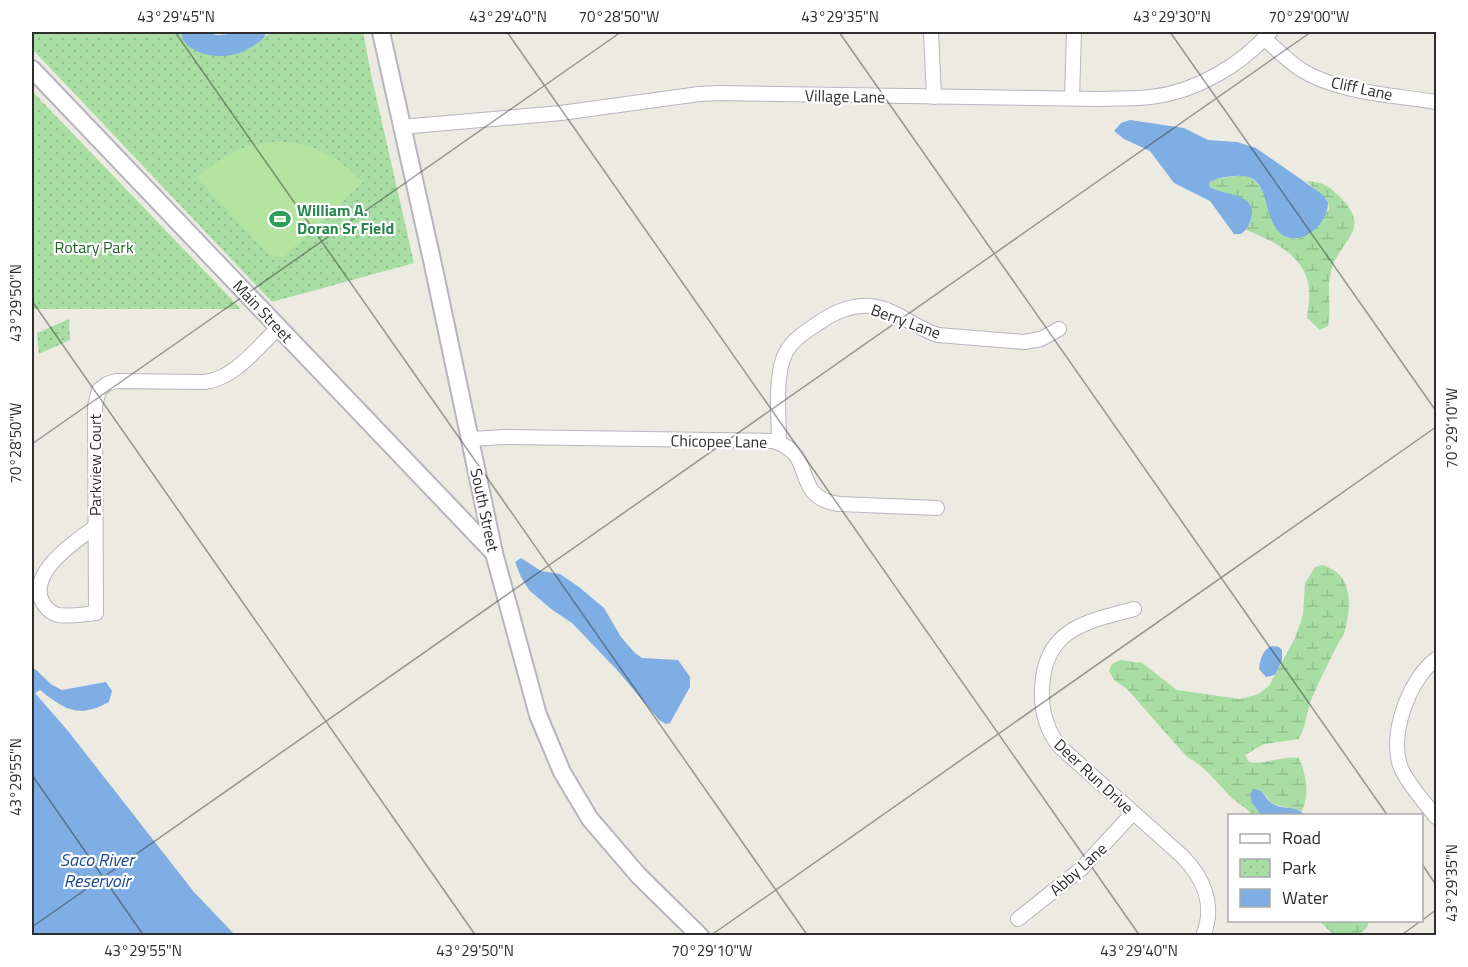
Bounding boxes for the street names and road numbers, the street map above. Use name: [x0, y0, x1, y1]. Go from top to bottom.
street label: Cliff Lane: [1329, 70, 1395, 106]
street label: Village Lane: [805, 83, 885, 109]
street label: Main Street: [228, 274, 299, 348]
street label: Berry Lane: [868, 297, 944, 345]
street label: Parkview Court: [83, 414, 107, 516]
street label: Chicopee Lane: [671, 428, 767, 454]
street label: South Street: [464, 466, 506, 554]
street label: Deer Run Drive: [1049, 733, 1139, 819]
street label: Abby Lane: [1044, 837, 1112, 901]

